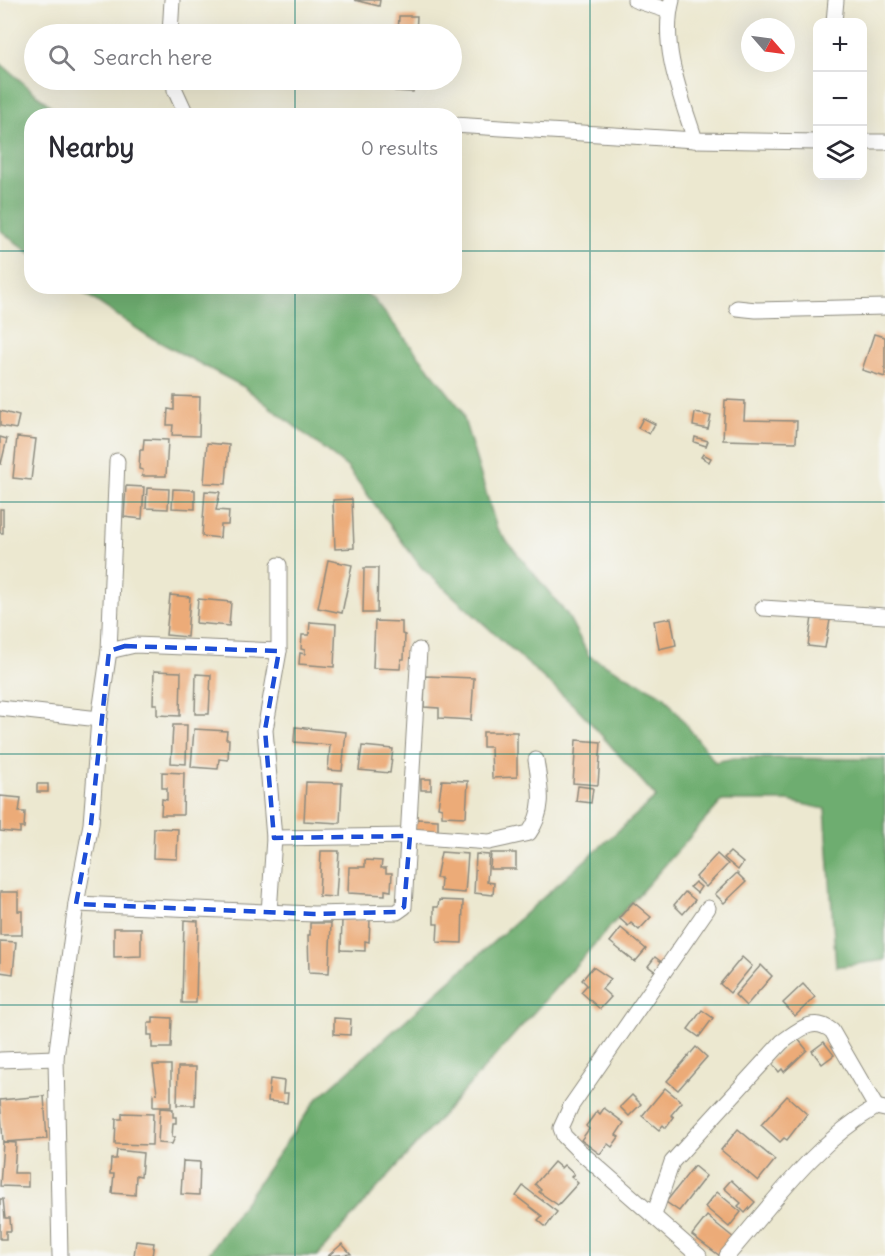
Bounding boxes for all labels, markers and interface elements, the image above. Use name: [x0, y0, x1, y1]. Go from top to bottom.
north arrow: [741, 18, 795, 72]
map controls: [813, 18, 867, 180]
button: +: [813, 18, 867, 72]
search box: [24, 24, 462, 90]
icon: search: [45, 41, 78, 74]
text: Search here: [93, 43, 212, 71]
button: −: [813, 72, 867, 126]
button: layers: [813, 126, 867, 180]
text: Nearby: [48, 131, 134, 164]
text: 0 results: [361, 135, 438, 160]

